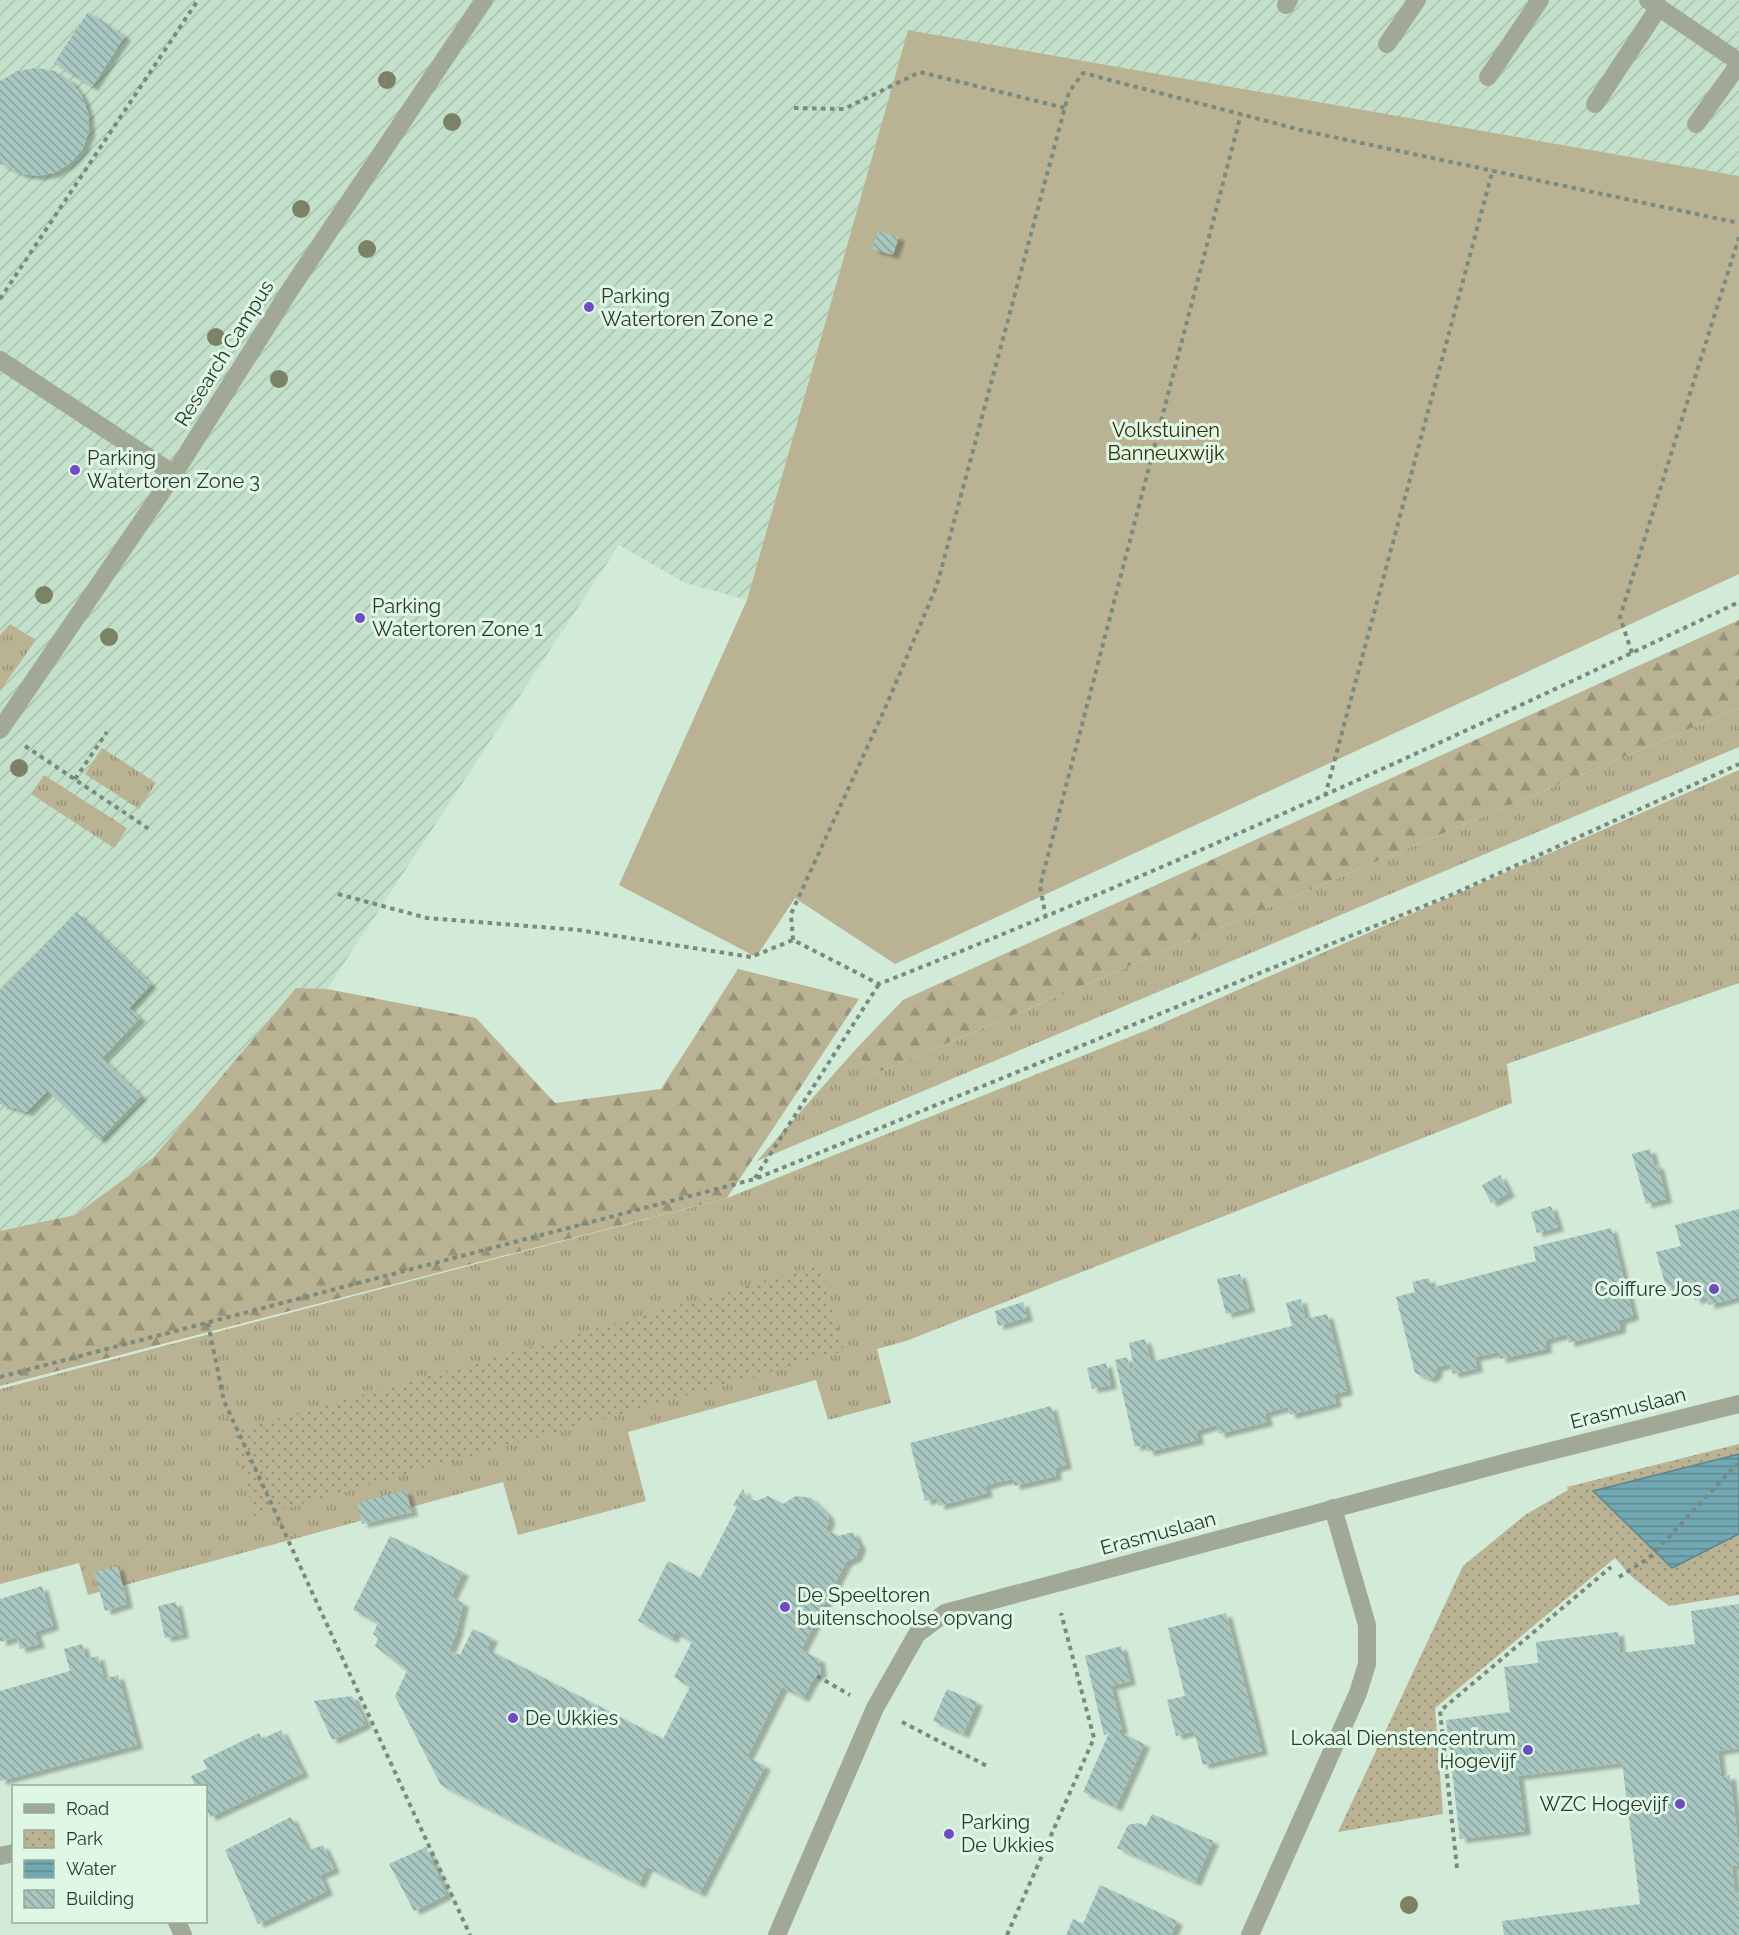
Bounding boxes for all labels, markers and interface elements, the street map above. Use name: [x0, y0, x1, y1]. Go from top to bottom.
street label: Research Campus: [169, 275, 279, 431]
place label: Parking Watertoren Zone 2: [601, 284, 774, 331]
marker: Parking Watertoren Zone 2: [582, 300, 596, 314]
park label: Volkstuinen Banneuxwijk: [1108, 418, 1225, 465]
place label: Parking Watertoren Zone 3: [87, 446, 260, 493]
marker: Parking Watertoren Zone 3: [68, 463, 82, 477]
place label: Parking Watertoren Zone 1: [372, 594, 543, 641]
marker: Parking Watertoren Zone 1: [353, 611, 367, 625]
place label: Coiffure Jos: [1594, 1277, 1702, 1301]
marker: Coiffure Jos: [1707, 1282, 1721, 1296]
street label: Erasmuslaan: [1568, 1382, 1688, 1434]
street label: Erasmuslaan: [1098, 1506, 1218, 1560]
place label: De Speeltoren buitenschoolse opvang: [797, 1583, 1013, 1630]
marker: De Speeltoren buitenschoolse opvang: [778, 1600, 792, 1614]
place label: De Ukkies: [525, 1706, 618, 1730]
marker: De Ukkies: [506, 1711, 520, 1725]
place label: Lokaal Dienstencentrum Hogevijf: [1291, 1726, 1517, 1773]
marker: Lokaal Dienstencentrum Hogevijf: [1521, 1743, 1535, 1757]
legend: [12, 1785, 207, 1923]
place label: WZC Hogevijf: [1540, 1792, 1669, 1816]
marker: WZC Hogevijf: [1673, 1797, 1687, 1811]
text: Road: [66, 1798, 109, 1819]
place label: Parking De Ukkies: [961, 1810, 1054, 1857]
marker: Parking De Ukkies: [942, 1827, 956, 1841]
text: Park: [66, 1828, 103, 1849]
text: Water: [66, 1858, 117, 1879]
text: Building: [66, 1888, 134, 1909]

